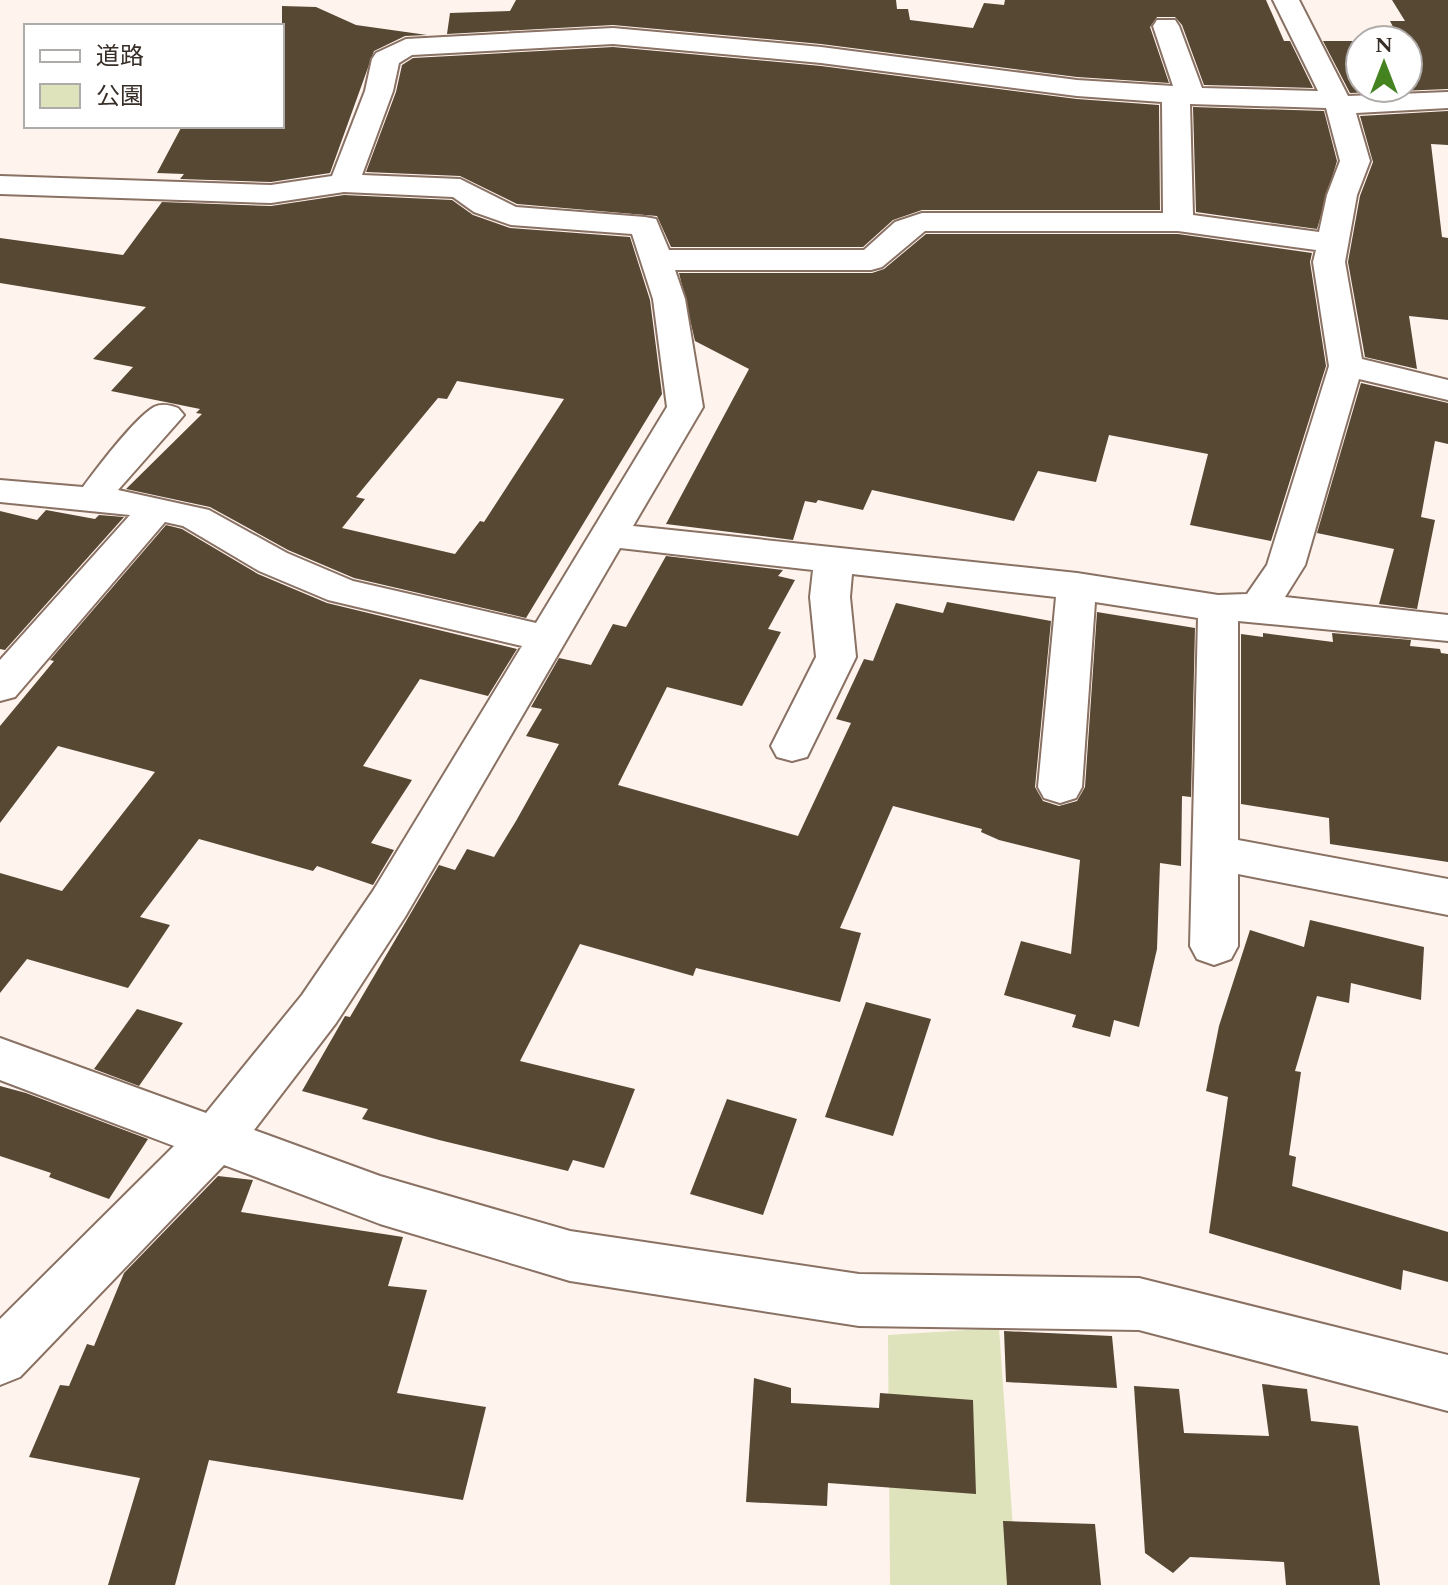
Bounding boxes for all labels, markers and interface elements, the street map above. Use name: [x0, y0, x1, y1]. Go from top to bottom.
legend: [24, 24, 284, 128]
north arrow: [1344, 24, 1424, 104]
text: N: [1375, 29, 1393, 62]
text: 道路: [96, 39, 144, 75]
text: 公園: [96, 79, 144, 115]

